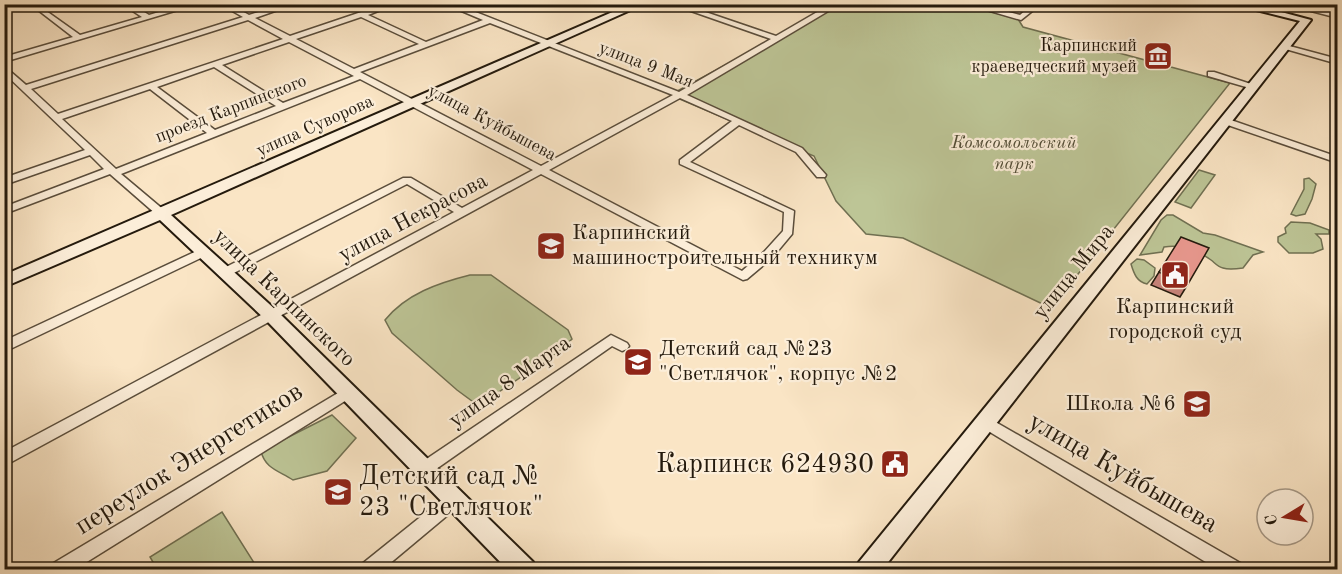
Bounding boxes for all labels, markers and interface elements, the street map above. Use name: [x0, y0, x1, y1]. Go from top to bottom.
place label: Карпинский краеведческий музей: [971, 37, 1137, 76]
street label: улица 9 Мая: [596, 39, 696, 91]
museum icon: Карпинский краеведческий музей: [1142, 40, 1174, 72]
street label: проезд Карпинского: [153, 72, 309, 146]
street label: улица Куйбышева: [425, 82, 559, 165]
street label: улица Суворова: [254, 92, 376, 160]
park label: Комсомольский парк: [950, 134, 1077, 173]
street label: улица Некрасова: [335, 169, 491, 266]
street label: улица Мира: [1029, 220, 1119, 324]
place label: Карпинский машиностроительный техникум: [572, 222, 878, 269]
street label: улица Карпинского: [209, 225, 359, 371]
school or university icon: Карпинский машиностроительный техникум: [535, 230, 567, 262]
public building icon: Карпинский городской суд: [1159, 259, 1191, 291]
place label: Карпинский городской суд: [1109, 296, 1241, 343]
street label: улица 8 Марта: [445, 332, 575, 432]
place label: Детский сад №23 "Светлячок", корпус №2: [659, 338, 898, 385]
school or university icon: Детский сад №23 "Светлячок", корпус №2: [622, 346, 654, 378]
street label: переулок Энергетиков: [70, 378, 308, 540]
school or university icon: Школа №6: [1181, 388, 1213, 420]
place label: Школа №6: [1065, 393, 1176, 415]
street label: улица Куйбышева: [1023, 408, 1223, 538]
public building icon: Карпинск 624930: [879, 448, 911, 480]
place label: Карпинск 624930: [656, 451, 874, 478]
place label: Детский сад № 23 "Светлячок": [359, 463, 543, 521]
school or university icon: Детский сад № 23 "Светлячок": [322, 476, 354, 508]
north arrow: [1255, 487, 1315, 547]
text: С: [1263, 513, 1281, 526]

